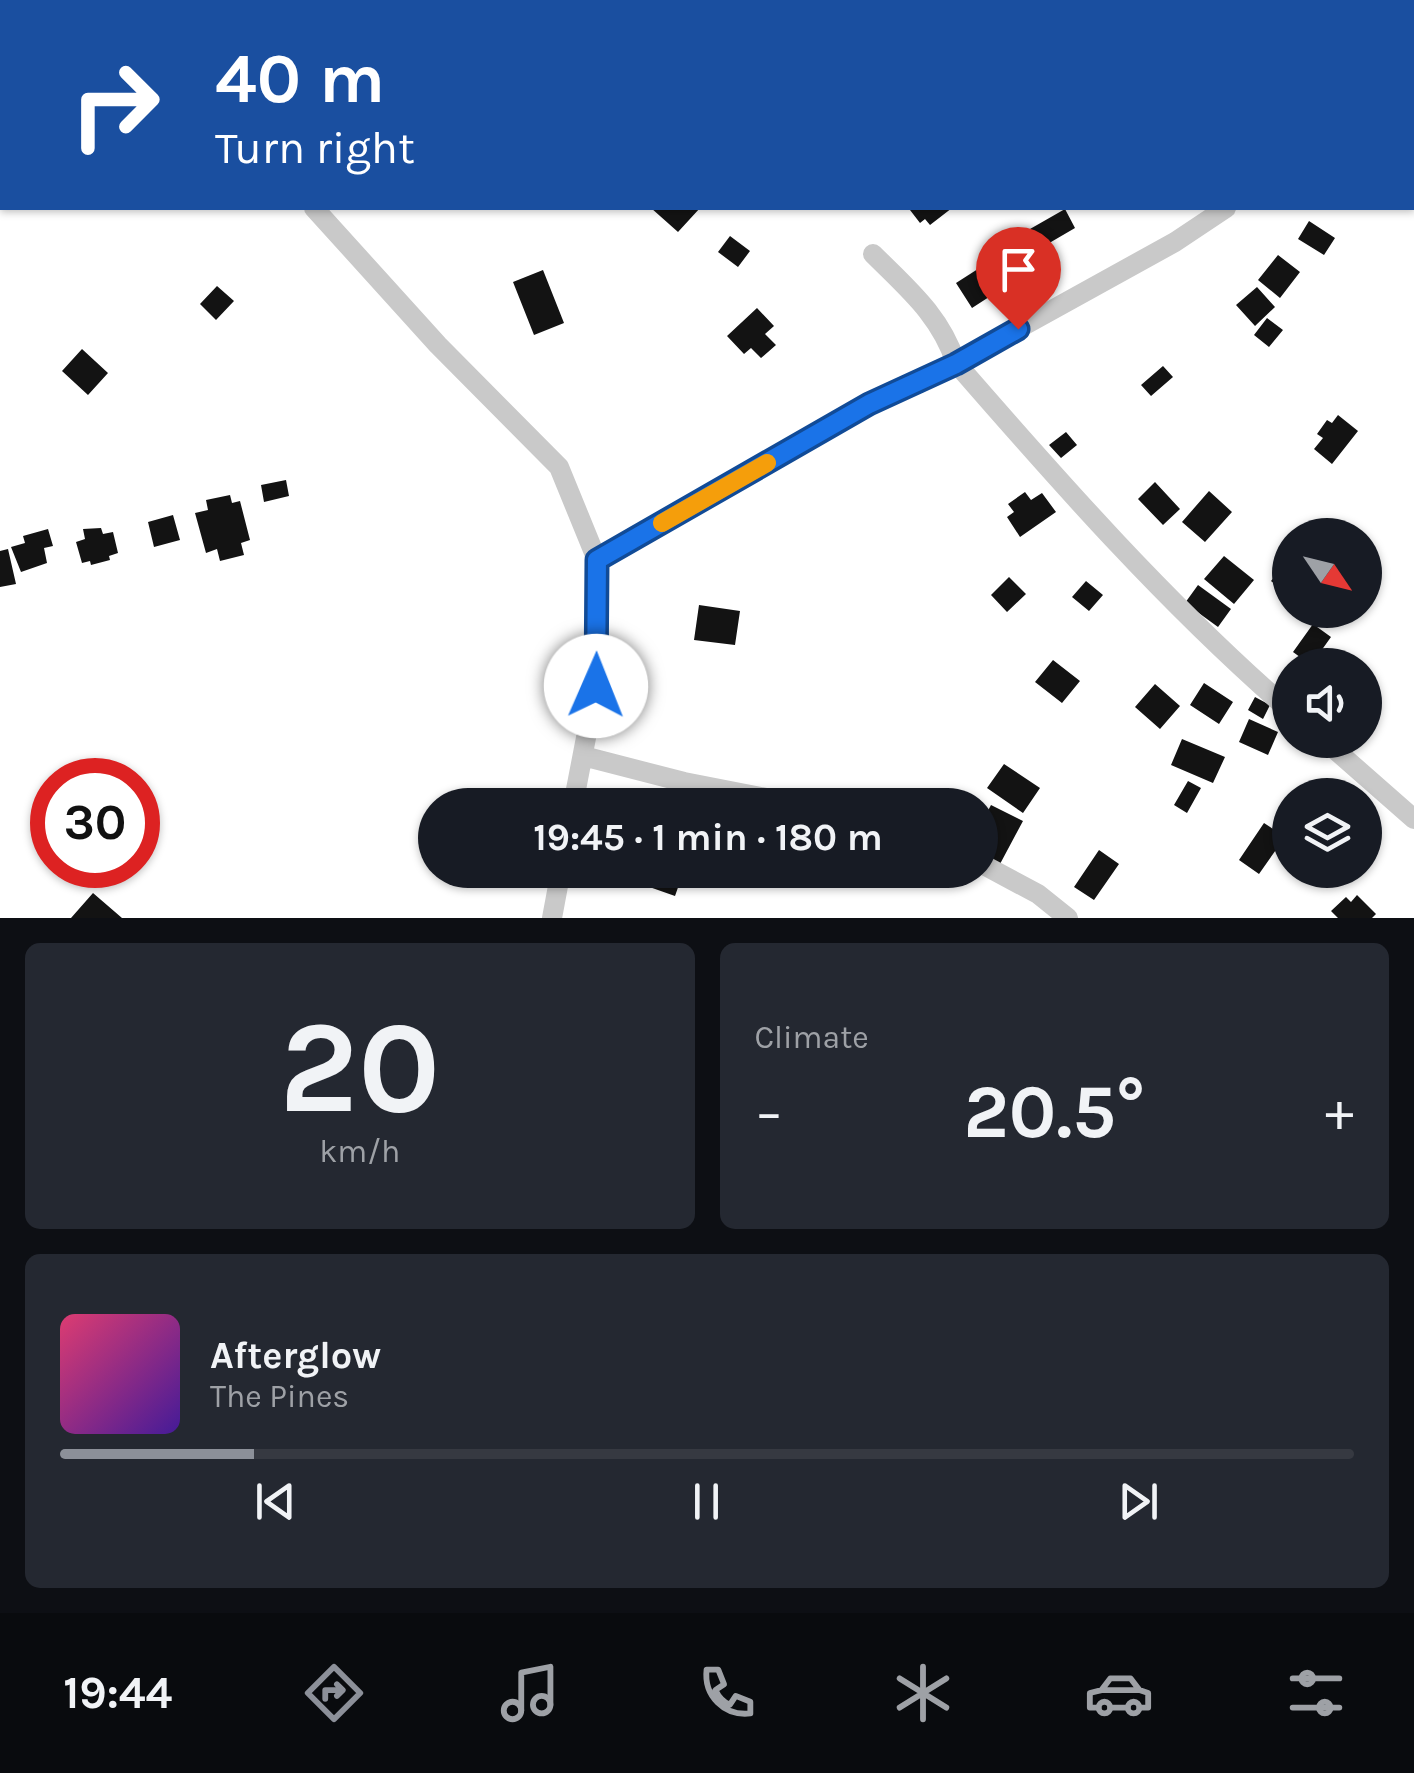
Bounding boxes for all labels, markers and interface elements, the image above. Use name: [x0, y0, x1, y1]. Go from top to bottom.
text: 40 m: [215, 38, 385, 120]
icon: right: [50, 40, 180, 170]
text: Turn right: [215, 122, 415, 174]
pin: [976, 227, 1061, 330]
icon: arrive: [991, 242, 1046, 297]
north arrow: [1272, 518, 1382, 628]
map controls: [1272, 518, 1382, 888]
position arrow: [544, 634, 648, 738]
button: sound: [1272, 648, 1382, 758]
speed limit sign: 30: [30, 758, 160, 888]
button: layers: [1272, 778, 1382, 888]
text: 19:45 · 1 min · 180 m: [533, 815, 883, 860]
text: 20: [279, 992, 440, 1144]
text: Climate: [755, 1019, 869, 1056]
text: 20.5°: [963, 1068, 1145, 1156]
text: −: [755, 1080, 783, 1144]
text: +: [1325, 1080, 1354, 1144]
text: km/h: [319, 1133, 400, 1170]
text: Afterglow: [210, 1333, 381, 1378]
text: The Pines: [210, 1378, 349, 1415]
icon: previous: [248, 1474, 303, 1529]
icon: pause: [679, 1474, 734, 1529]
icon: next: [1111, 1474, 1166, 1529]
icon: directions: [299, 1658, 369, 1728]
icon: music: [495, 1658, 565, 1728]
icon: phone: [692, 1658, 762, 1728]
icon: climate: [888, 1658, 958, 1728]
icon: car: [1084, 1658, 1154, 1728]
icon: filters: [1281, 1658, 1351, 1728]
text: 19:44: [63, 1667, 172, 1719]

